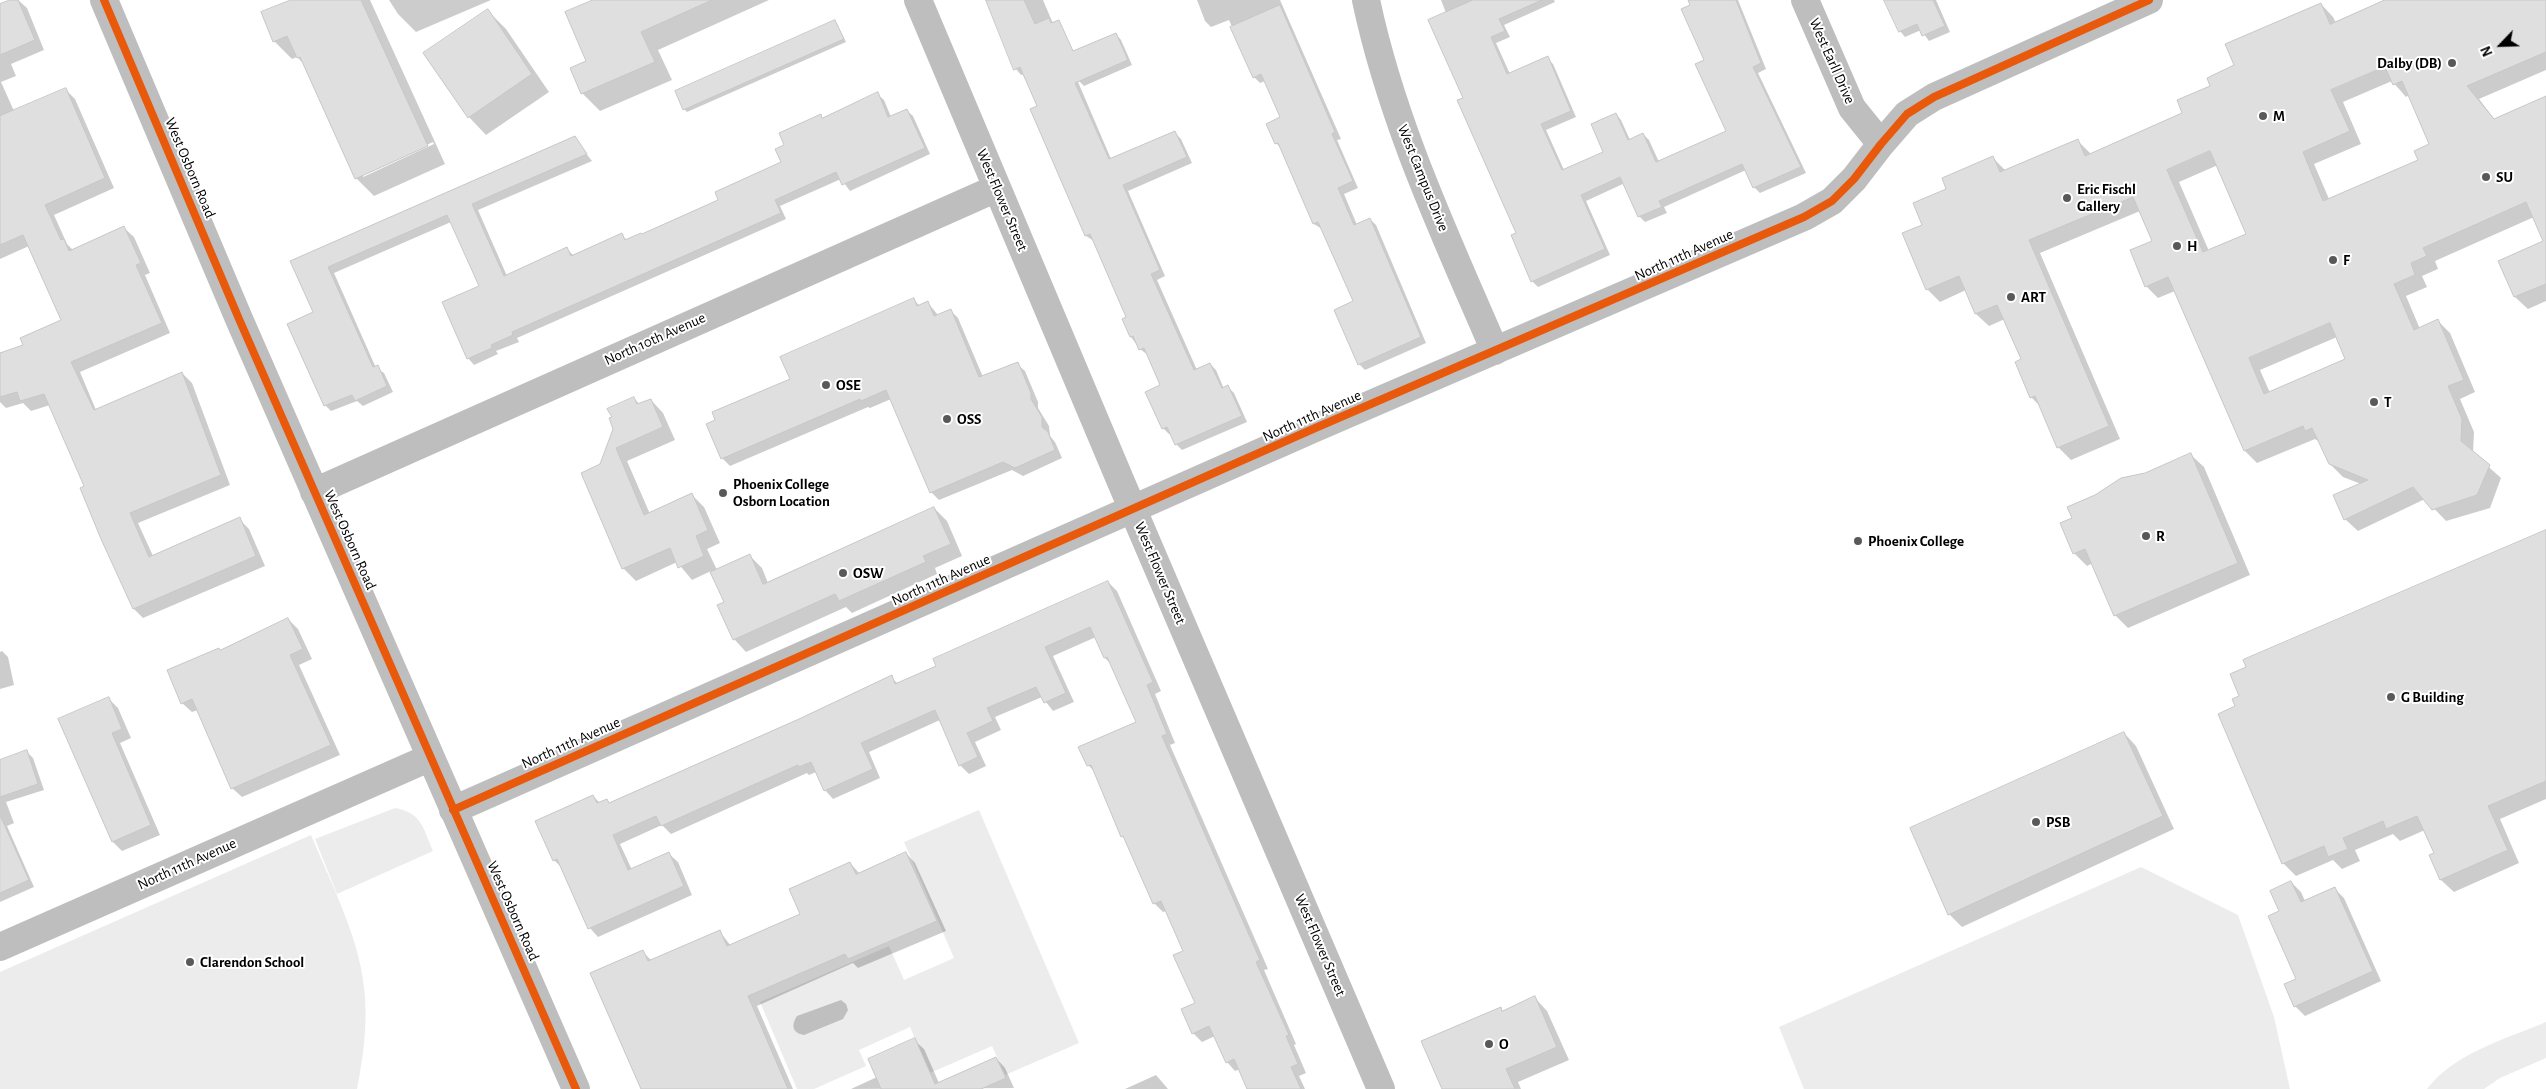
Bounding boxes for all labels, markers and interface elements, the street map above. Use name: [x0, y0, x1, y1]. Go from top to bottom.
street label: West Earll Drive: [1805, 15, 1859, 107]
north arrow: [2476, 20, 2526, 70]
text: N: [2479, 44, 2496, 58]
place label: Dalby (DB): [2377, 54, 2442, 72]
marker: Dalby (DB): [2446, 57, 2458, 69]
place label: M: [2273, 107, 2285, 125]
marker: M: [2257, 110, 2269, 122]
street label: West Osborn Road: [161, 115, 219, 221]
street label: West Campus Drive: [1393, 122, 1453, 234]
street label: West Flower Street: [972, 146, 1032, 254]
place label: SU: [2496, 168, 2513, 186]
marker: SU: [2480, 171, 2492, 183]
place label: Eric Fischl Gallery: [2077, 180, 2136, 215]
marker: Eric Fischl Gallery: [2061, 192, 2073, 204]
street label: North 11th Avenue: [1632, 225, 1736, 285]
place label: H: [2187, 237, 2197, 255]
marker: H: [2171, 240, 2183, 252]
place label: F: [2343, 251, 2350, 269]
marker: F: [2327, 254, 2339, 266]
place label: ART: [2021, 288, 2046, 306]
marker: ART: [2005, 291, 2017, 303]
street label: North 10th Avenue: [602, 309, 708, 369]
place label: OSE: [836, 376, 861, 394]
marker: OSE: [820, 379, 832, 391]
street label: North 11th Avenue: [1260, 386, 1364, 446]
place label: T: [2384, 393, 2392, 411]
marker: T: [2368, 396, 2380, 408]
place label: OSS: [957, 410, 982, 428]
marker: OSS: [941, 413, 953, 425]
place label: Phoenix College Osborn Location: [733, 475, 830, 510]
street label: West Osborn Road: [320, 487, 380, 593]
marker: Phoenix College Osborn Location: [717, 487, 729, 499]
street label: West Flower Street: [1130, 519, 1190, 627]
place label: R: [2156, 527, 2165, 545]
marker: R: [2140, 530, 2152, 542]
place label: Phoenix College: [1868, 532, 1964, 550]
marker: Phoenix College: [1852, 535, 1864, 547]
street label: North 11th Avenue: [889, 550, 993, 610]
place label: OSW: [853, 564, 884, 582]
marker: OSW: [837, 567, 849, 579]
place label: G Building: [2401, 688, 2464, 706]
marker: G Building: [2385, 691, 2397, 703]
street label: North 11th Avenue: [519, 713, 623, 773]
place label: PSB: [2046, 813, 2070, 831]
marker: PSB: [2030, 816, 2042, 828]
street label: North 11th Avenue: [135, 834, 239, 894]
street label: West Osborn Road: [483, 858, 543, 964]
street label: West Flower Street: [1290, 891, 1350, 999]
place label: Clarendon School: [200, 953, 304, 971]
marker: Clarendon School: [184, 956, 196, 968]
place label: O: [1499, 1035, 1509, 1053]
marker: O: [1483, 1038, 1495, 1050]

